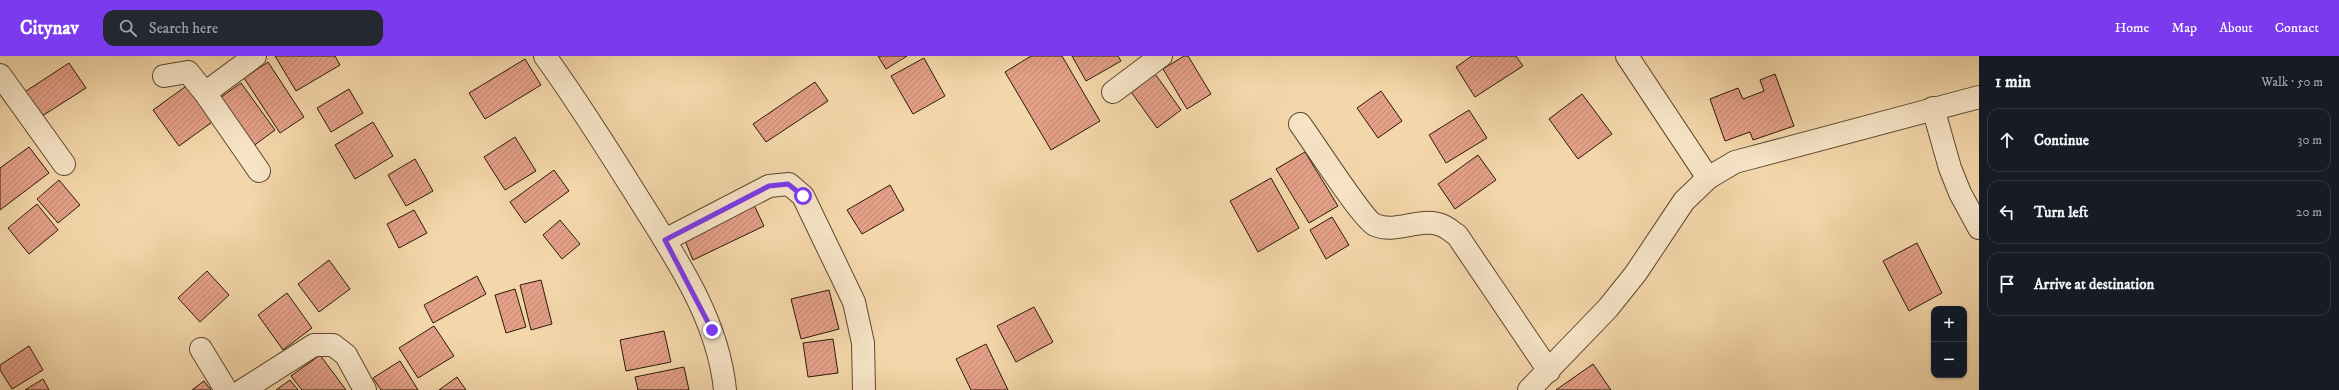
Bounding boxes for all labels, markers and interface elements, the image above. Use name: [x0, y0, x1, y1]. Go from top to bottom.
search box: [103, 10, 383, 46]
text: Citynav: [20, 17, 79, 40]
icon: search: [117, 17, 139, 39]
text: Search here: [149, 19, 218, 38]
text: Home: [2115, 19, 2149, 37]
text: Map: [2171, 19, 2197, 37]
text: About: [2219, 19, 2253, 37]
text: Contact: [2275, 19, 2319, 37]
text: 1 min: [1995, 71, 2031, 93]
text: Walk · 50 m: [2261, 74, 2323, 90]
icon: ahead: [1996, 129, 2018, 151]
text: Continue: [2034, 131, 2089, 150]
text: 30 m: [2298, 132, 2322, 148]
route start: [794, 187, 812, 205]
icon: left: [1996, 201, 2018, 223]
text: Turn left: [2034, 203, 2088, 222]
text: 20 m: [2296, 204, 2322, 220]
icon: arrive: [1996, 273, 2018, 295]
text: Arrive at destination: [2034, 275, 2154, 294]
map controls: [1931, 306, 1967, 378]
button: +: [1931, 306, 1967, 342]
route end: [703, 321, 721, 339]
button: −: [1931, 342, 1967, 378]

